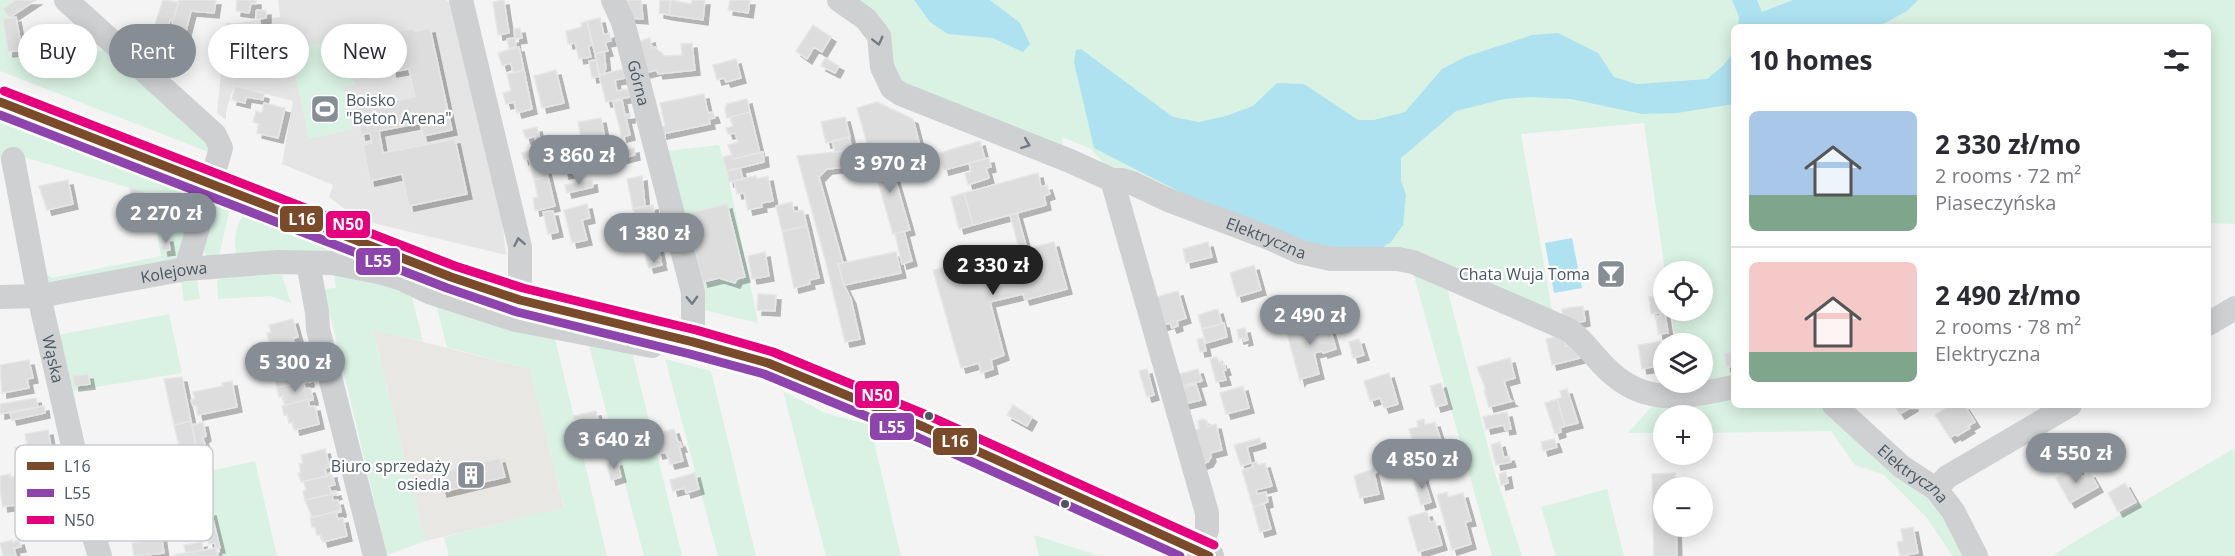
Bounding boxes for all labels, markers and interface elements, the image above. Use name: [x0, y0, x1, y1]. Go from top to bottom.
chip: Buy: [18, 24, 97, 78]
chip: Rent: [109, 24, 196, 78]
chip: Filters: [208, 24, 309, 78]
chip: New: [321, 24, 407, 78]
one-way arrow: [871, 36, 884, 46]
text: 10 homes: [1749, 42, 1873, 78]
icon: filters: [2160, 44, 2193, 77]
street label: Górna: [622, 58, 655, 108]
place label: Boisko "Beton Arena": [346, 89, 452, 129]
sports icon: Boisko "Beton Arena": [309, 93, 341, 125]
text: 2 330 zł/mo: [1935, 126, 2081, 162]
pin: 3 860 zł: [517, 135, 641, 186]
icon: home: [1797, 135, 1869, 207]
one-way arrow: [1020, 137, 1031, 150]
text: 3 860 zł: [543, 141, 615, 168]
pin: 3 970 zł: [828, 143, 952, 194]
text: 3 970 zł: [854, 149, 926, 176]
text: 2 rooms · 72 m²: [1935, 162, 2081, 189]
text: Piaseczyńska: [1935, 189, 2056, 216]
pin: 2 270 zł: [104, 193, 228, 244]
text: 2 270 zł: [130, 199, 202, 226]
line badge: L16: [279, 205, 324, 233]
text: L16: [288, 208, 316, 230]
line badge: N50: [325, 210, 371, 239]
street label: Elektryczna: [1223, 212, 1308, 264]
text: N50: [332, 213, 364, 235]
pin: 1 380 zł: [592, 213, 716, 264]
text: 1 380 zł: [618, 219, 690, 246]
one-way arrow: [513, 237, 526, 247]
pin: 2 330 zł: [931, 245, 1055, 296]
line badge: L55: [355, 247, 401, 276]
text: L55: [364, 250, 392, 272]
text: 2 330 zł: [957, 251, 1029, 278]
street label: Kolejowa: [139, 256, 208, 288]
bar icon: Chata Wuja Toma: [1595, 258, 1627, 290]
map controls: [1653, 261, 1713, 537]
button: locate: [1653, 261, 1713, 321]
place label: Chata Wuja Toma: [1459, 263, 1590, 285]
text: 2 490 zł/mo: [1935, 277, 2081, 313]
icon: home: [1797, 286, 1869, 358]
one-way arrow: [686, 295, 699, 304]
pin: 2 490 zł: [1248, 295, 1372, 346]
text: 2 490 zł: [1274, 301, 1346, 328]
text: 2 rooms · 78 m²: [1935, 313, 2081, 340]
street label: Wąska: [37, 333, 69, 385]
button: layers: [1653, 333, 1713, 393]
text: Elektryczna: [1935, 340, 2041, 367]
pin: 5 300 zł: [233, 342, 357, 393]
text: 5 300 zł: [259, 348, 331, 375]
line badge: N50: [854, 380, 900, 409]
text: N50: [861, 384, 893, 406]
button: +: [1653, 405, 1713, 465]
unlabelled marker: [923, 410, 935, 422]
line badge: L55: [869, 412, 915, 441]
text: L55: [878, 416, 906, 438]
pin: 3 640 zł: [552, 419, 676, 470]
text: 3 640 zł: [578, 425, 650, 452]
line badge: L16: [932, 427, 978, 456]
text: L16: [941, 430, 969, 452]
pin: 4 550 zł: [2014, 433, 2138, 484]
pin: 4 850 zł: [1360, 439, 1484, 490]
street label: Elektryczna: [1873, 439, 1954, 507]
text: 4 550 zł: [2040, 439, 2112, 466]
legend: [15, 445, 213, 541]
text: 4 850 zł: [1386, 445, 1458, 472]
text: L16: [64, 455, 91, 477]
place label: Biuro sprzedaży osiedla: [331, 455, 451, 495]
building icon: Biuro sprzedaży osiedla: [455, 459, 487, 491]
button: −: [1653, 477, 1713, 537]
text: L55: [64, 482, 91, 504]
unlabelled marker: [1059, 498, 1071, 510]
text: N50: [64, 509, 94, 531]

